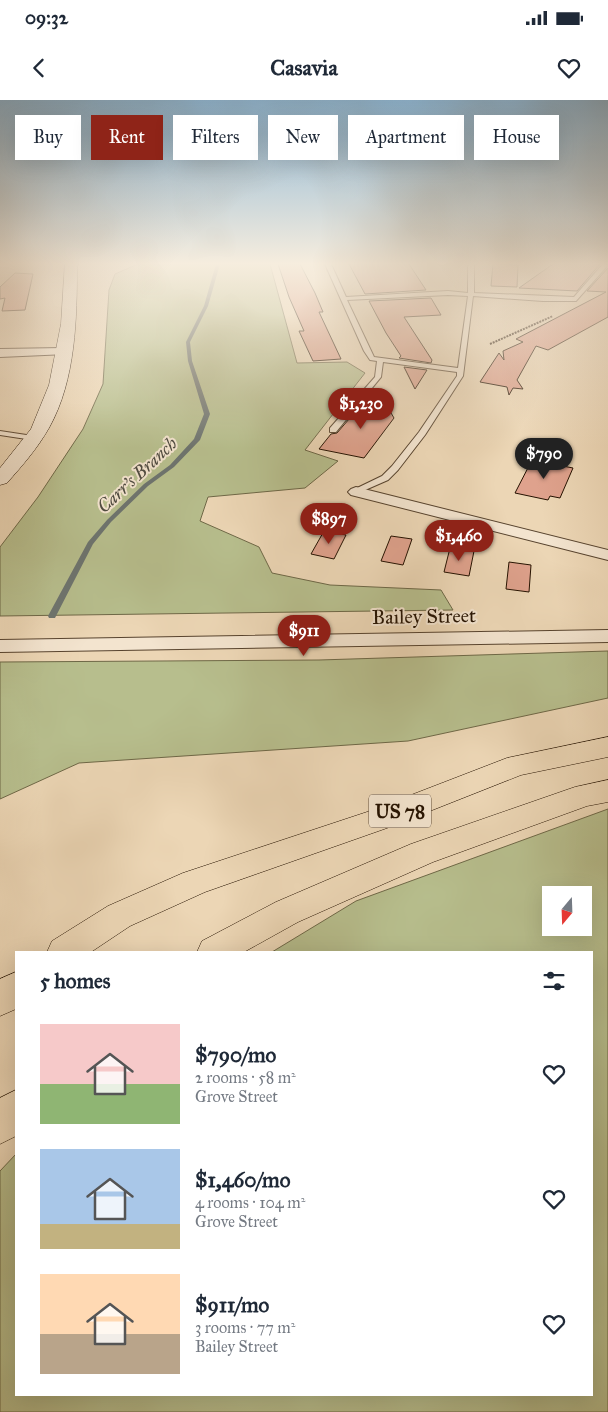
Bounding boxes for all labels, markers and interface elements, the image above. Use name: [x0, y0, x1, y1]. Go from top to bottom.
text: 09:32: [25, 6, 68, 29]
icon: back: [25, 54, 53, 82]
text: Casavia: [270, 54, 338, 81]
icon: heart: [555, 54, 583, 82]
chip: Buy: [15, 115, 81, 160]
chip: Rent: [91, 115, 163, 160]
chip: Filters: [173, 115, 258, 160]
chip: New: [268, 115, 338, 160]
chip: Apartment: [348, 115, 464, 160]
chip: House: [474, 115, 559, 160]
pin: $1,230: [320, 388, 402, 430]
text: $1,230: [339, 394, 383, 413]
water label: Carr's Branch: [93, 432, 182, 518]
pin: $790: [514, 438, 574, 480]
text: $790: [526, 444, 562, 463]
pin: $897: [299, 502, 359, 545]
text: $897: [311, 509, 347, 528]
pin: $1,460: [418, 520, 500, 562]
text: $1,460: [436, 526, 482, 545]
street label: Bailey Street: [372, 603, 476, 629]
pin: $911: [274, 614, 334, 657]
text: $911: [289, 621, 319, 640]
road number: US 78: [369, 794, 431, 828]
north arrow: [542, 886, 592, 936]
map controls: [542, 886, 592, 936]
icon: filters: [540, 967, 568, 995]
text: 5 homes: [40, 968, 111, 994]
text: $790/mo: [195, 1042, 276, 1068]
icon: home: [80, 1044, 140, 1104]
icon: heart: [540, 1060, 568, 1088]
text: 2 rooms · 58 m²: [195, 1068, 296, 1087]
text: Grove Street: [195, 1087, 278, 1106]
text: $1,460/mo: [195, 1167, 290, 1193]
icon: home: [80, 1169, 140, 1229]
icon: heart: [540, 1185, 568, 1213]
text: 4 rooms · 104 m²: [195, 1193, 305, 1212]
text: Grove Street: [195, 1212, 278, 1231]
text: $911/mo: [195, 1292, 269, 1318]
icon: home: [80, 1294, 140, 1354]
icon: heart: [540, 1310, 568, 1338]
text: 3 rooms · 77 m²: [195, 1318, 295, 1337]
text: Bailey Street: [195, 1337, 278, 1356]

